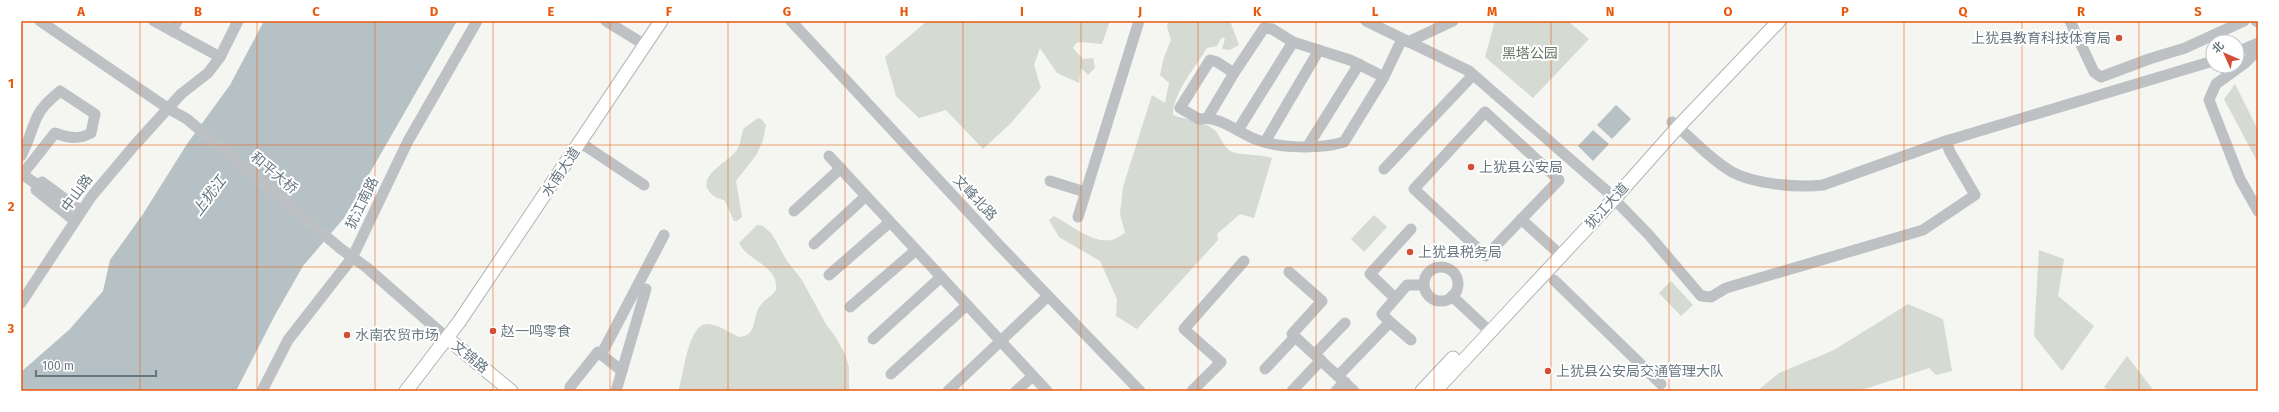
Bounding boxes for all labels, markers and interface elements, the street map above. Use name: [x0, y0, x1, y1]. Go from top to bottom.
text: A: [76, 4, 85, 19]
text: B: [194, 4, 202, 19]
text: C: [312, 4, 320, 19]
text: D: [430, 4, 439, 19]
text: E: [548, 4, 555, 19]
text: F: [666, 4, 673, 19]
text: G: [783, 4, 791, 19]
text: H: [900, 4, 908, 19]
text: I: [1020, 4, 1024, 19]
text: J: [1137, 4, 1142, 19]
text: K: [1253, 4, 1262, 19]
text: L: [1372, 4, 1379, 19]
text: M: [1487, 4, 1497, 19]
text: N: [1606, 4, 1614, 19]
text: O: [1724, 4, 1733, 19]
text: P: [1841, 4, 1849, 19]
text: Q: [1959, 4, 1969, 19]
text: R: [2077, 4, 2086, 19]
text: S: [2194, 4, 2202, 19]
place label: 上犹县教育科技体育局: [1971, 30, 2111, 47]
marker: 上犹县教育科技体育局: [2114, 33, 2124, 43]
north arrow: [2205, 34, 2245, 74]
text: 北: [2210, 39, 2227, 56]
park label: 黑塔公园: [1502, 45, 1558, 62]
text: 1: [8, 76, 14, 91]
street label: 水南大道: [538, 144, 584, 200]
street label: 和平大桥: [247, 148, 301, 198]
place label: 上犹县公安局: [1479, 159, 1563, 176]
marker: 上犹县公安局: [1466, 162, 1476, 172]
street label: 中山路: [58, 171, 96, 215]
water label: 上犹江: [188, 171, 231, 219]
street label: 文峰北路: [950, 172, 1000, 224]
street label: 犹江南路: [342, 174, 382, 232]
street label: 犹江大道: [1582, 180, 1632, 232]
text: 2: [8, 199, 15, 214]
place label: 上犹县税务局: [1418, 244, 1502, 261]
marker: 上犹县税务局: [1405, 247, 1415, 257]
text: 3: [7, 321, 15, 336]
place label: 赵一鸣零食: [500, 323, 571, 340]
marker: 赵一鸣零食: [488, 326, 498, 336]
place label: 水南农贸市场: [355, 327, 439, 344]
marker: 水南农贸市场: [342, 330, 352, 340]
street label: 文锦路: [448, 337, 492, 377]
scale bar: [36, 352, 156, 378]
text: 100 m: [42, 359, 74, 373]
place label: 上犹县公安局交通管理大队: [1556, 363, 1724, 380]
marker: 上犹县公安局交通管理大队: [1543, 366, 1553, 376]

